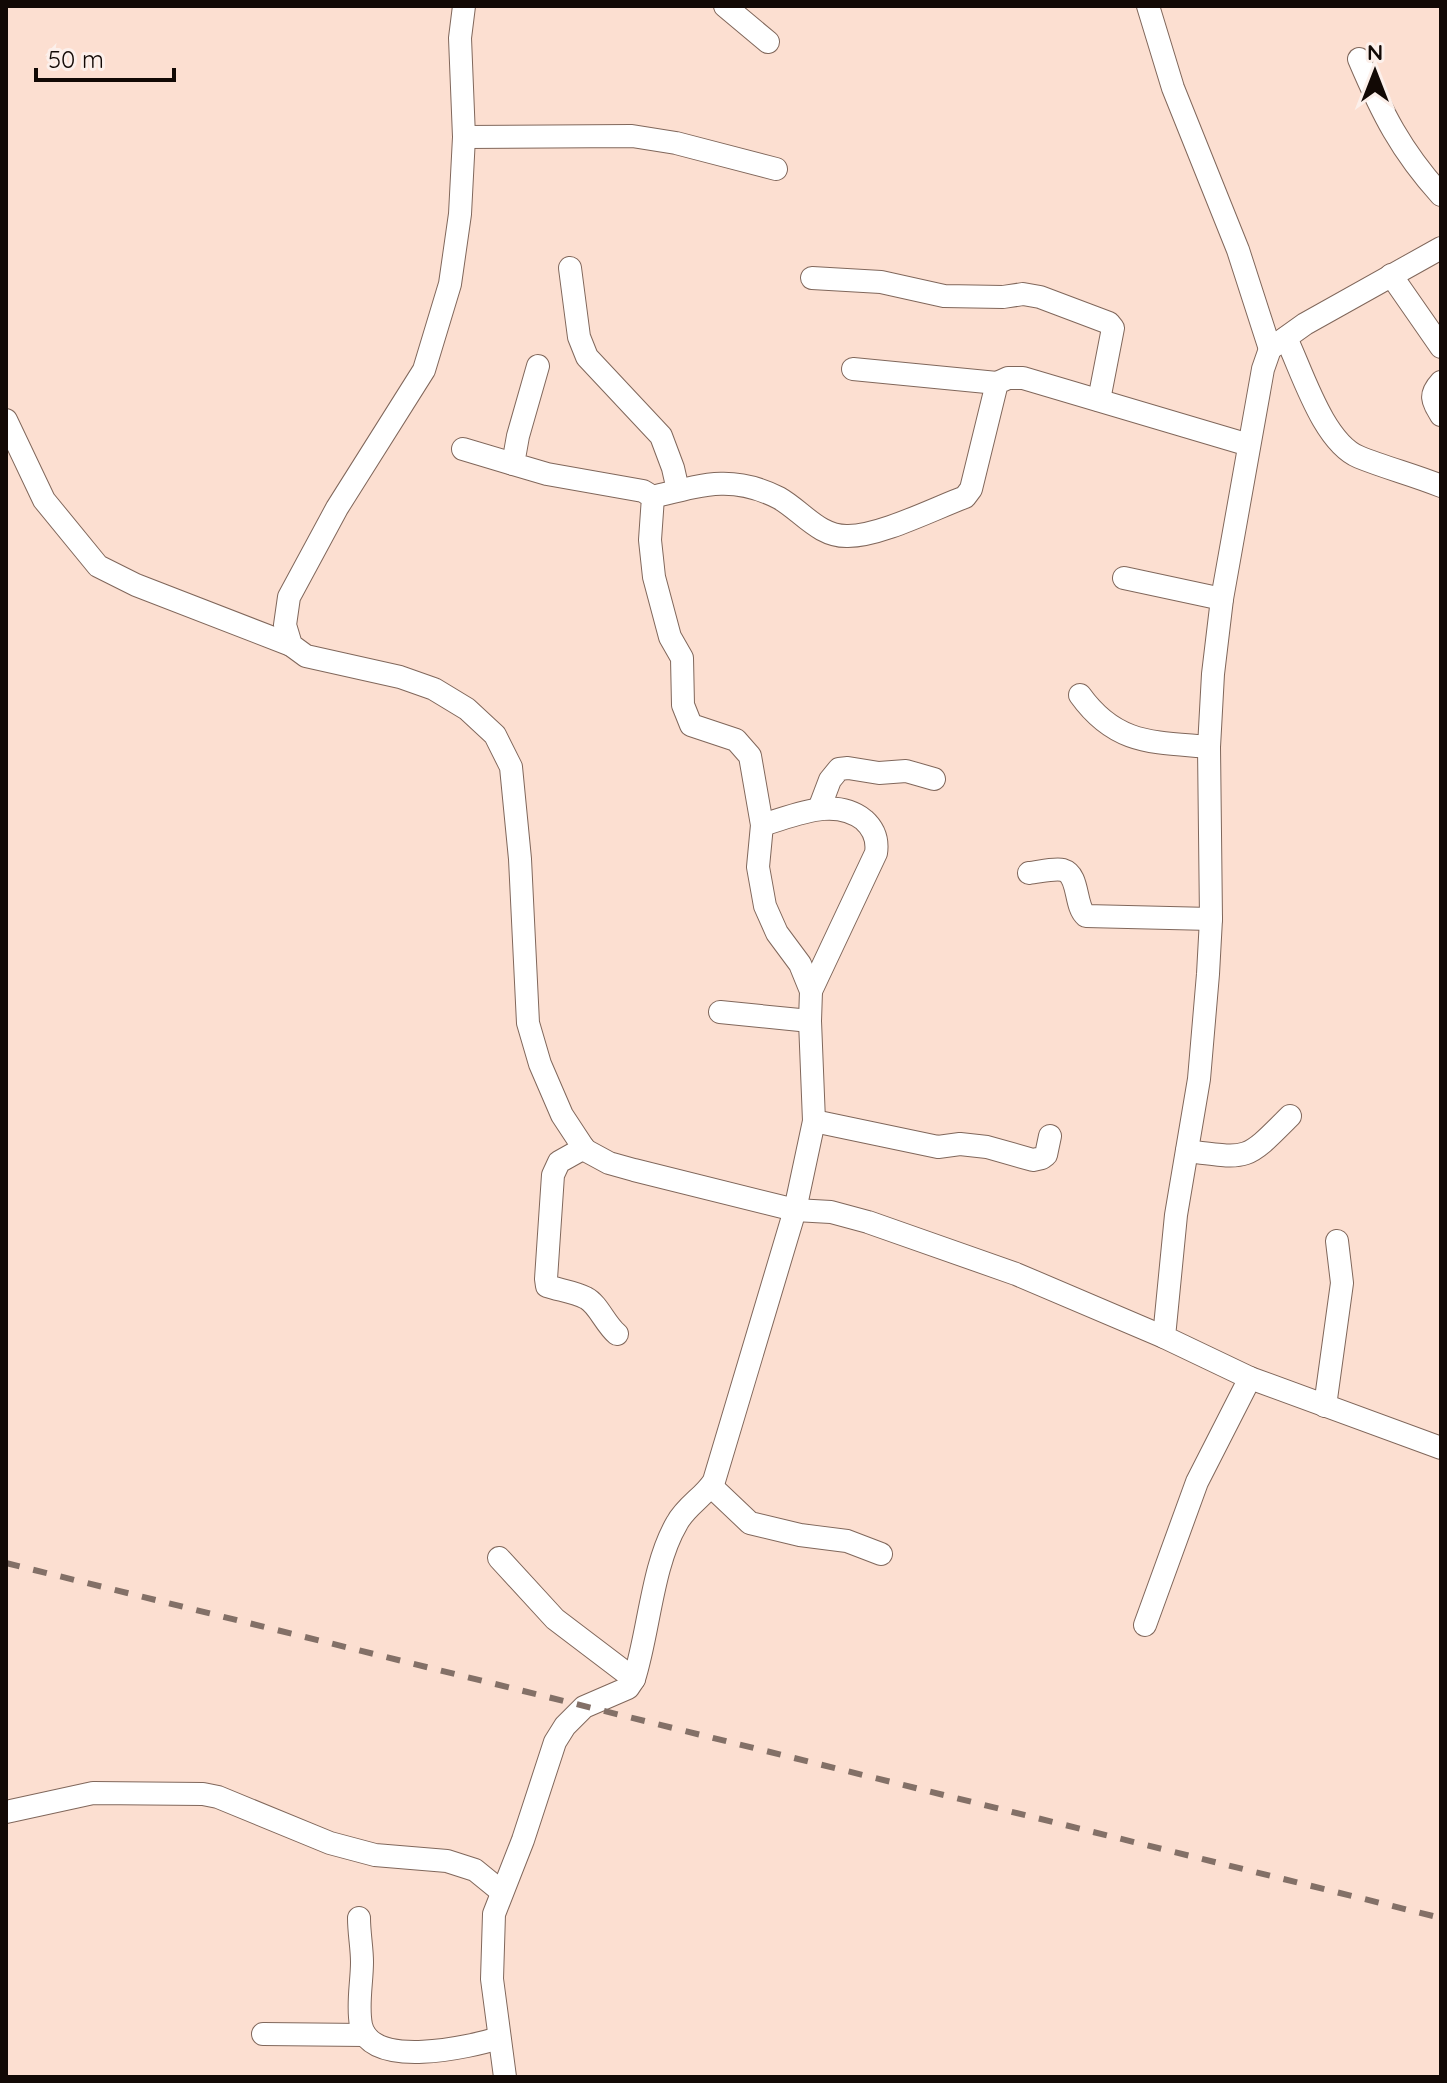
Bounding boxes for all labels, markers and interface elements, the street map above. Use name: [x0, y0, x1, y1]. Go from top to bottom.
scale bar: [36, 32, 174, 82]
north arrow: [1335, 32, 1415, 112]
text: N: [1367, 38, 1383, 66]
text: 50 m: [48, 44, 104, 74]

